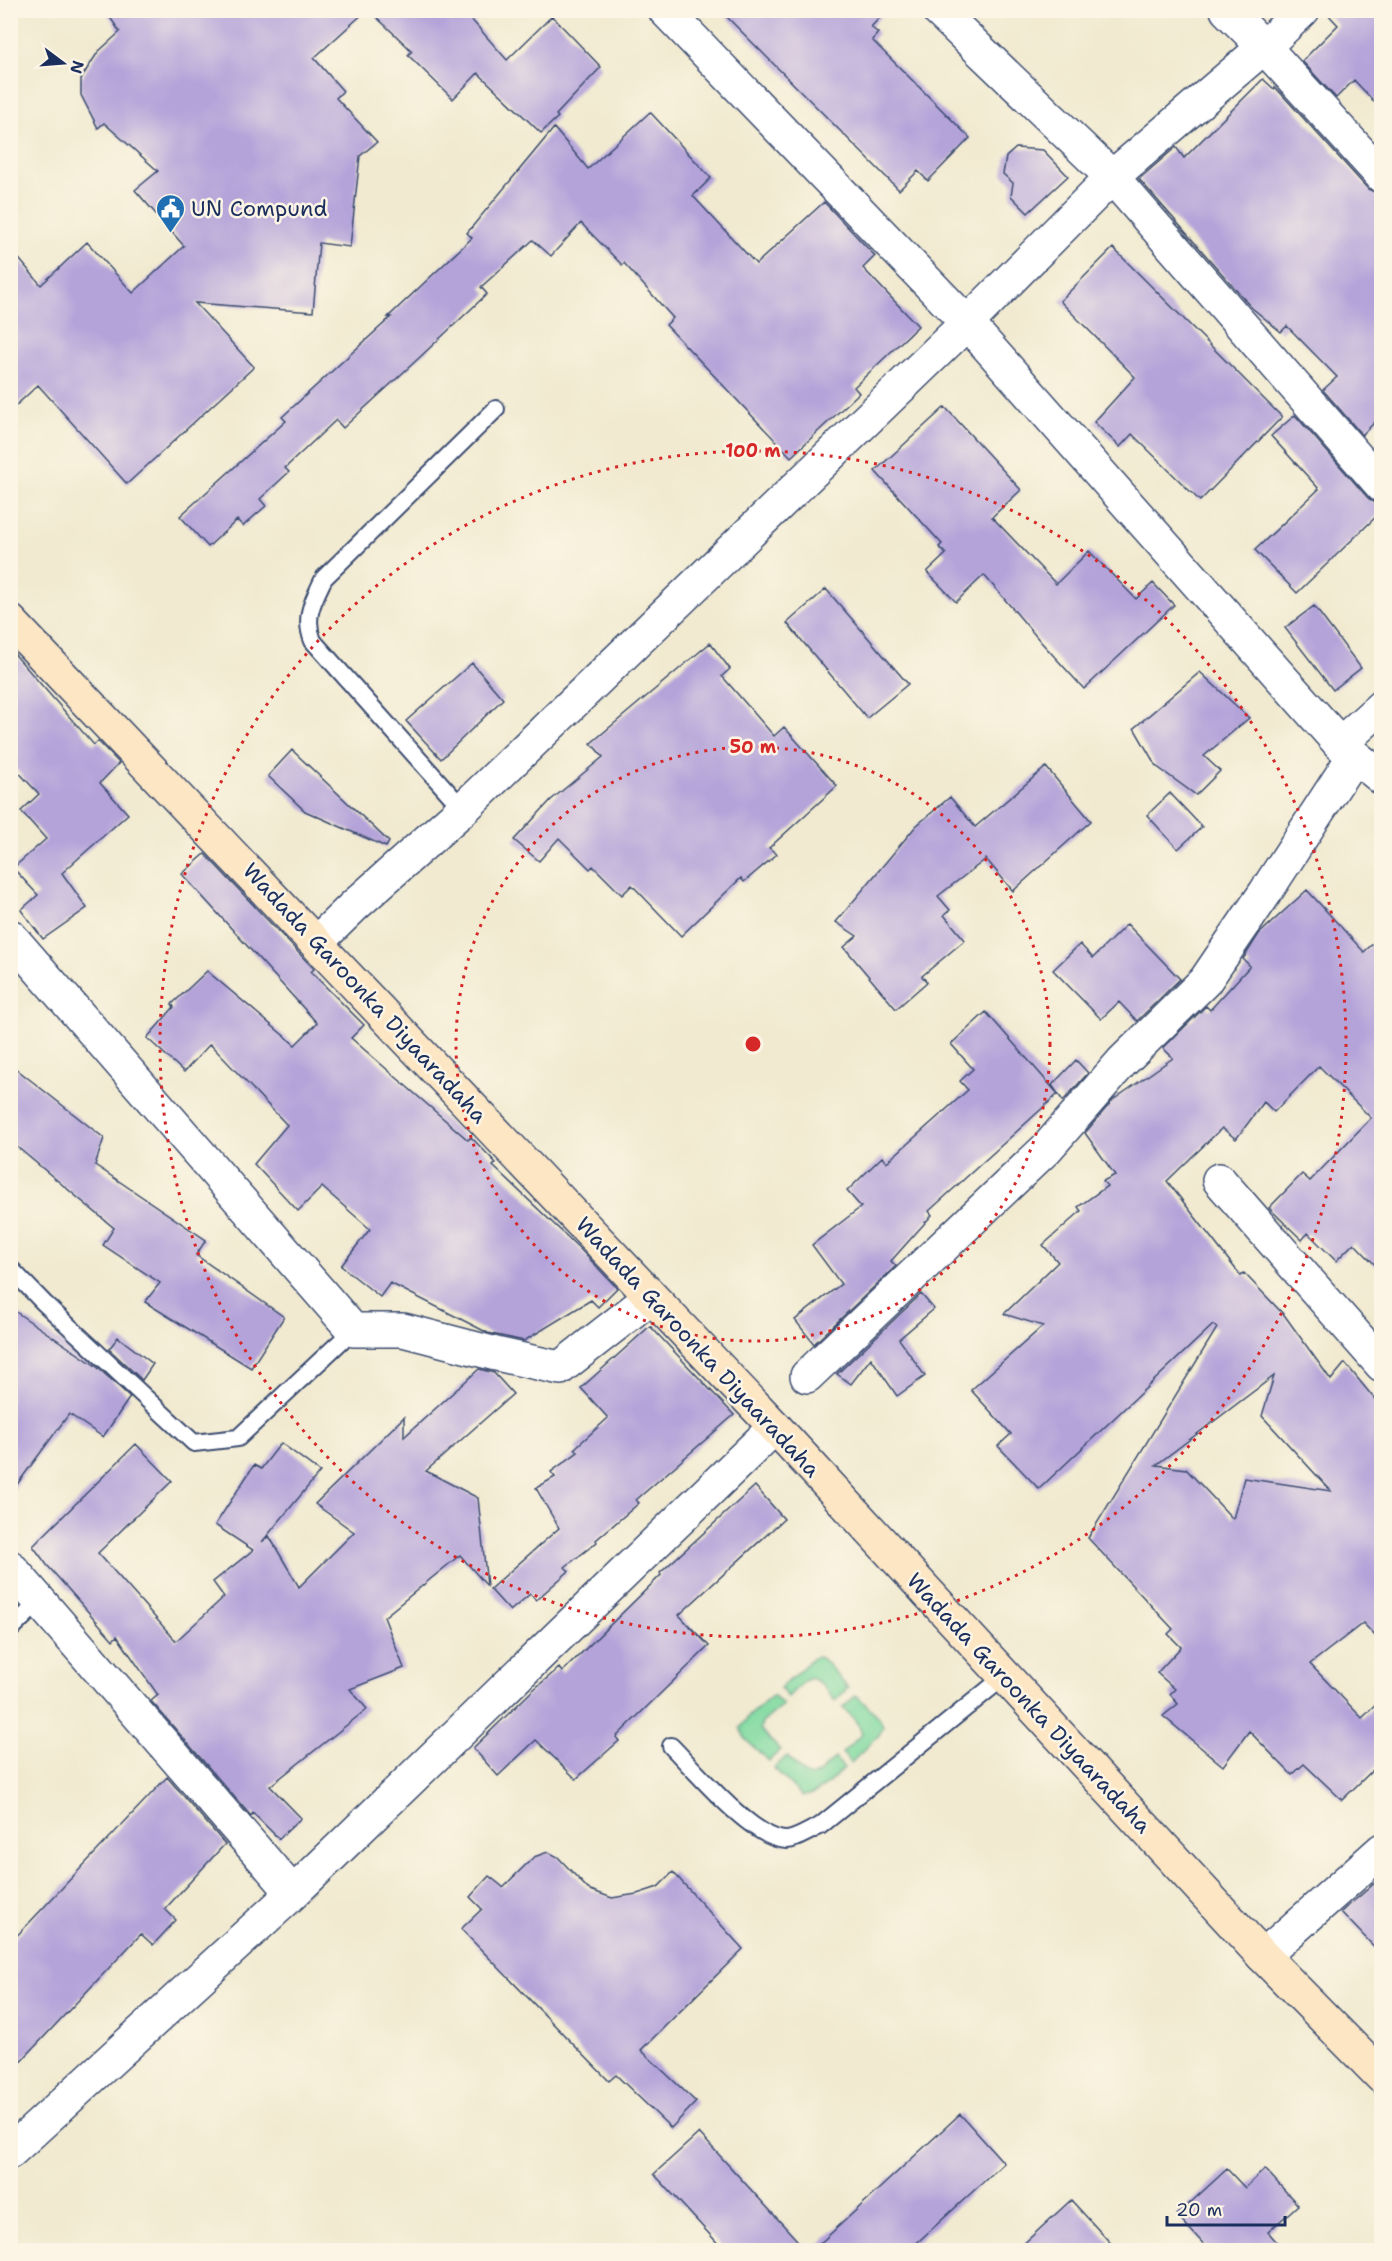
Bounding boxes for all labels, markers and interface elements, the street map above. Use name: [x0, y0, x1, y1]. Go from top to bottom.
north arrow: [33, 33, 93, 93]
text: N: [65, 58, 89, 76]
public building icon: UN Compund: [154, 192, 186, 234]
place label: UN Compund: [191, 194, 327, 223]
text: 100 m: [725, 439, 781, 463]
text: 50 m: [730, 735, 777, 759]
street label: Wadada Garoonka Diyaaradaha: [236, 857, 494, 1130]
centre of rings: [743, 1034, 763, 1054]
street label: Wadada Garoonka Diyaaradaha: [569, 1211, 827, 1484]
street label: Wadada Garoonka Diyaaradaha: [900, 1567, 1158, 1840]
scale bar: [1167, 2189, 1286, 2227]
text: 20 m: [1176, 2198, 1222, 2222]

